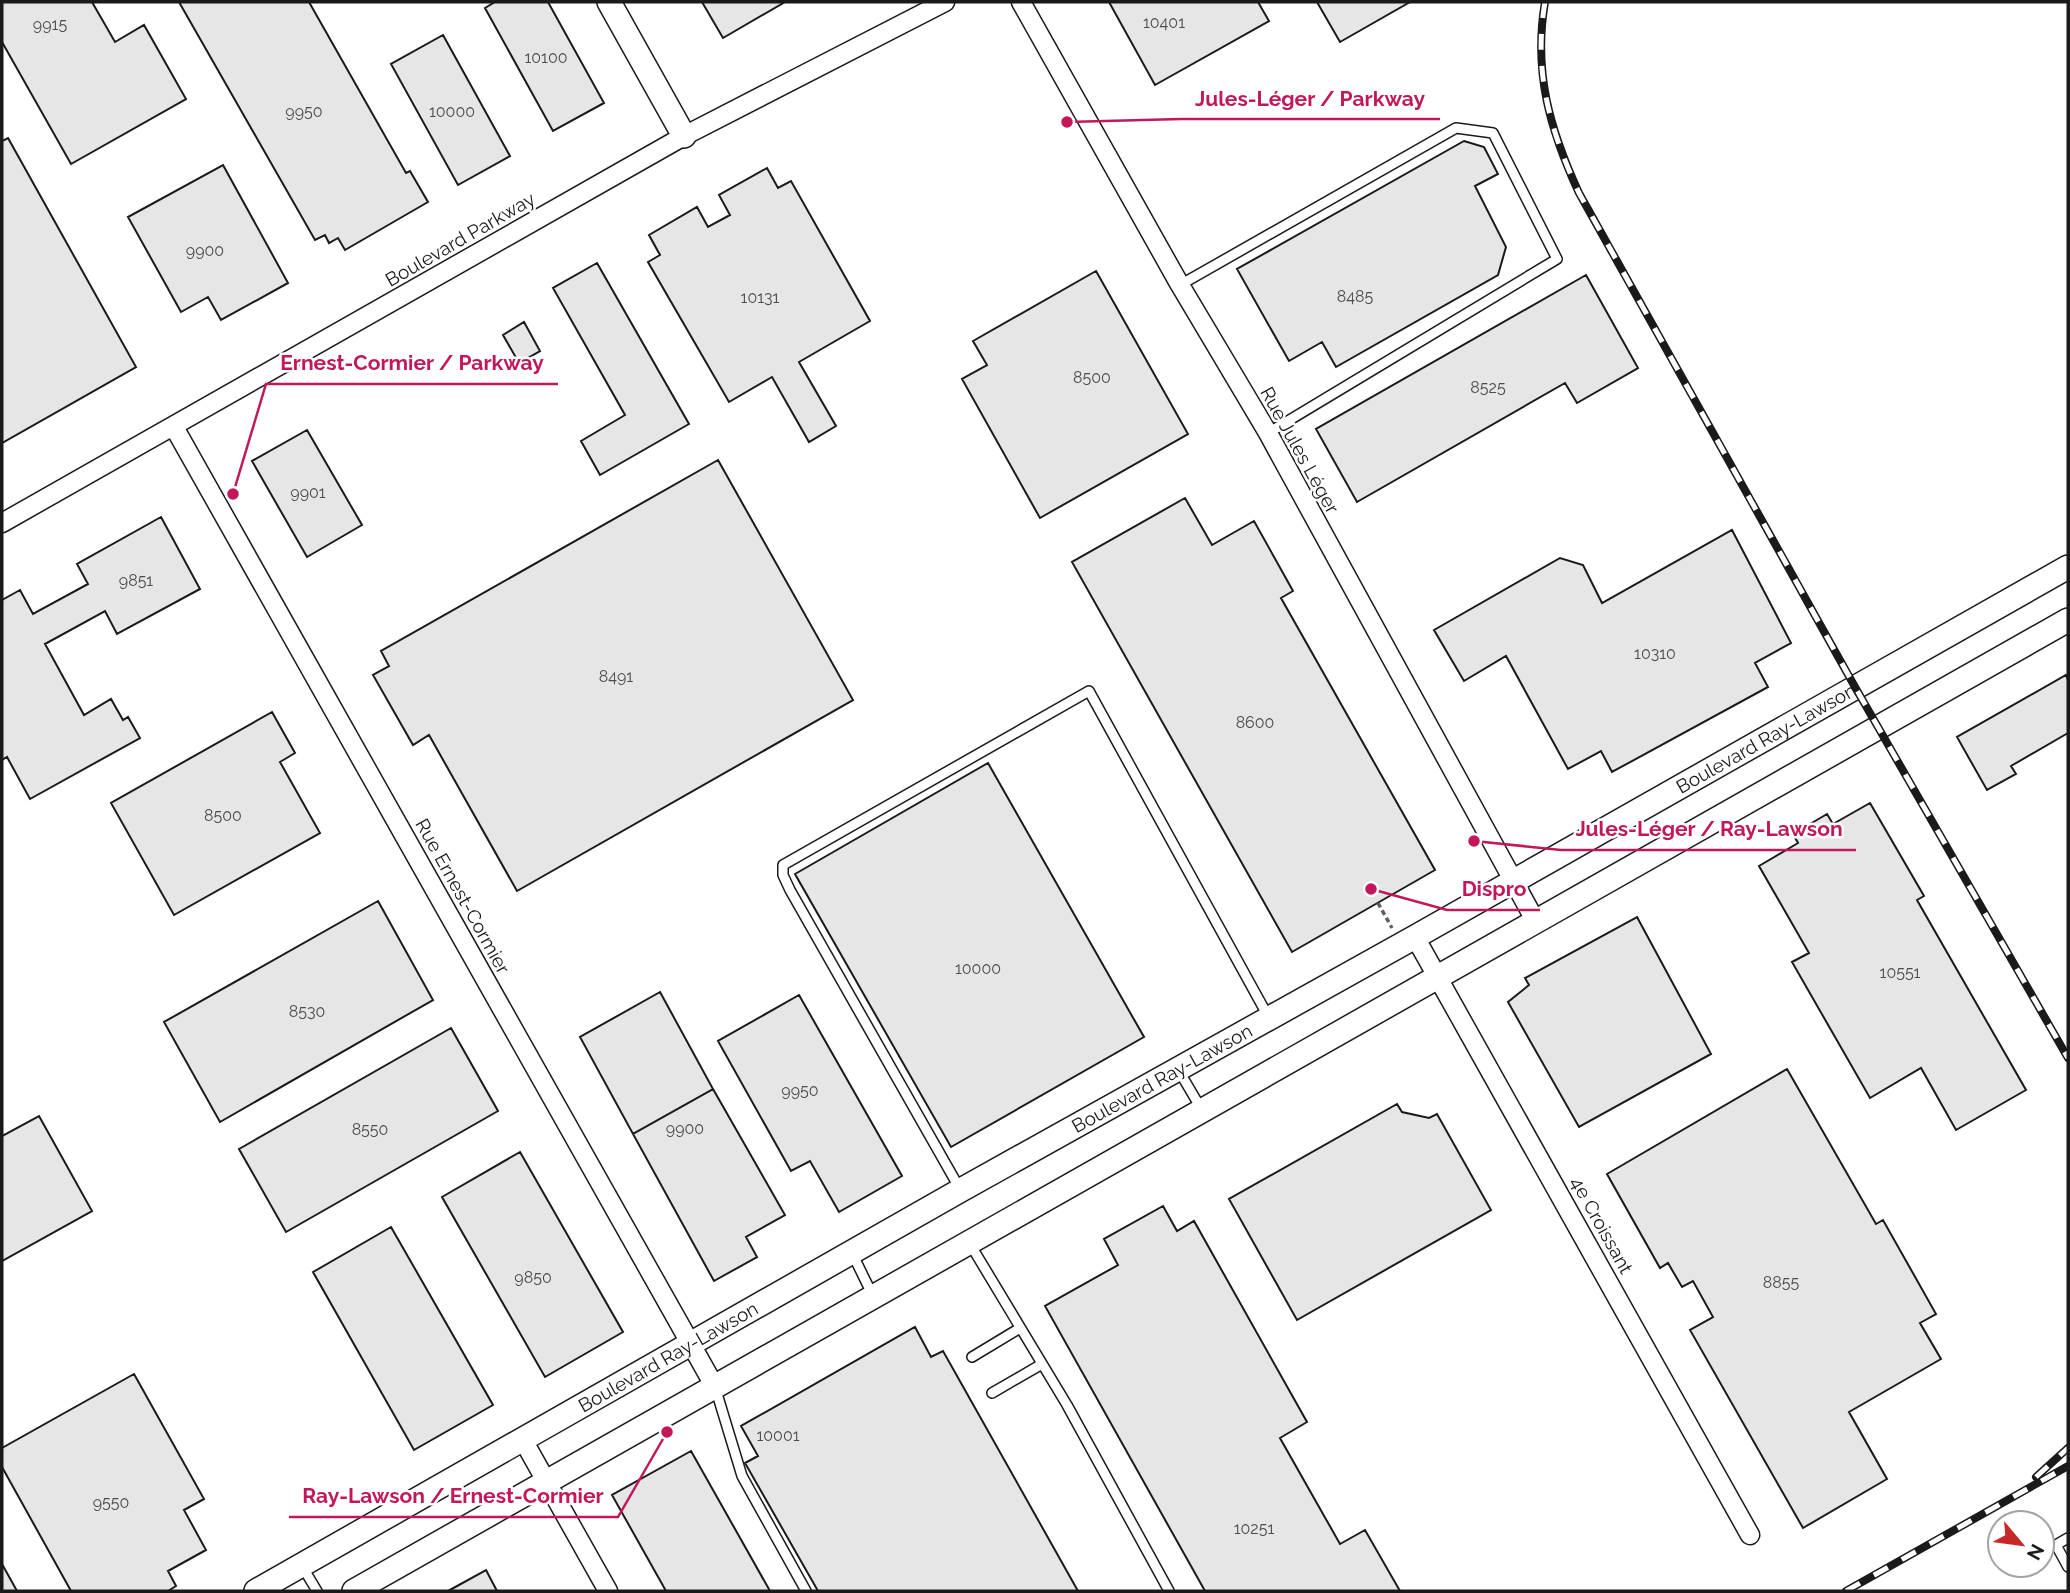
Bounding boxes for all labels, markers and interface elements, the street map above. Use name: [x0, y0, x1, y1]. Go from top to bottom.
house number: 10401: [1143, 13, 1185, 32]
house number: 9915: [33, 15, 67, 34]
house number: 10100: [524, 48, 568, 67]
callout: Jules-Léger / Parkway: [1181, 77, 1440, 119]
text: Jules-Léger / Parkway: [1195, 86, 1425, 111]
house number: 9950: [285, 102, 323, 121]
house number: 10000: [429, 102, 475, 121]
street label: Boulevard Parkway: [381, 187, 539, 291]
house number: 9900: [186, 241, 224, 260]
house number: 8485: [1337, 287, 1373, 306]
house number: 10131: [741, 288, 780, 307]
callout: Ernest-Cormier / Parkway: [266, 342, 558, 384]
text: Ernest-Cormier / Parkway: [280, 350, 544, 375]
house number: 8500: [1073, 368, 1111, 387]
house number: 8525: [1470, 378, 1506, 397]
street label: Rue Jules Léger: [1256, 383, 1344, 517]
house number: 9901: [290, 483, 326, 502]
house number: 9851: [119, 571, 153, 590]
house number: 10310: [1634, 644, 1676, 663]
house number: 8491: [599, 667, 633, 686]
street label: Boulevard Ray-Lawson: [1672, 679, 1860, 798]
house number: 8600: [1236, 713, 1274, 732]
house number: 8500: [204, 806, 242, 825]
callout: Jules-Léger / Ray-Lawson: [1561, 808, 1856, 850]
street label: Rue Ernest-Cormier: [411, 815, 515, 978]
text: Jules-Léger / Ray-Lawson: [1575, 816, 1843, 841]
callout: Dispro: [1447, 868, 1540, 910]
text: Dispro: [1462, 876, 1527, 901]
house number: 10000: [955, 959, 1001, 978]
house number: 10551: [1880, 963, 1921, 982]
house number: 8530: [289, 1002, 325, 1021]
street label: Boulevard Ray-Lawson: [1068, 1019, 1256, 1137]
house number: 9950: [781, 1081, 819, 1100]
house number: 9900: [666, 1119, 704, 1138]
house number: 8550: [352, 1120, 388, 1139]
street label: 4e Croissant: [1566, 1173, 1638, 1278]
house number: 9850: [514, 1268, 552, 1287]
house number: 8855: [1763, 1273, 1799, 1292]
street label: Boulevard Ray-Lawson: [574, 1297, 762, 1416]
house number: 10001: [756, 1426, 800, 1445]
callout: Ray-Lawson / Ernest-Cormier: [289, 1475, 618, 1517]
text: Ray-Lawson / Ernest-Cormier: [302, 1483, 604, 1508]
house number: 9550: [93, 1493, 129, 1512]
north arrow: [1986, 1509, 2056, 1579]
house number: 10251: [1234, 1519, 1274, 1538]
text: N: [2023, 1541, 2049, 1564]

